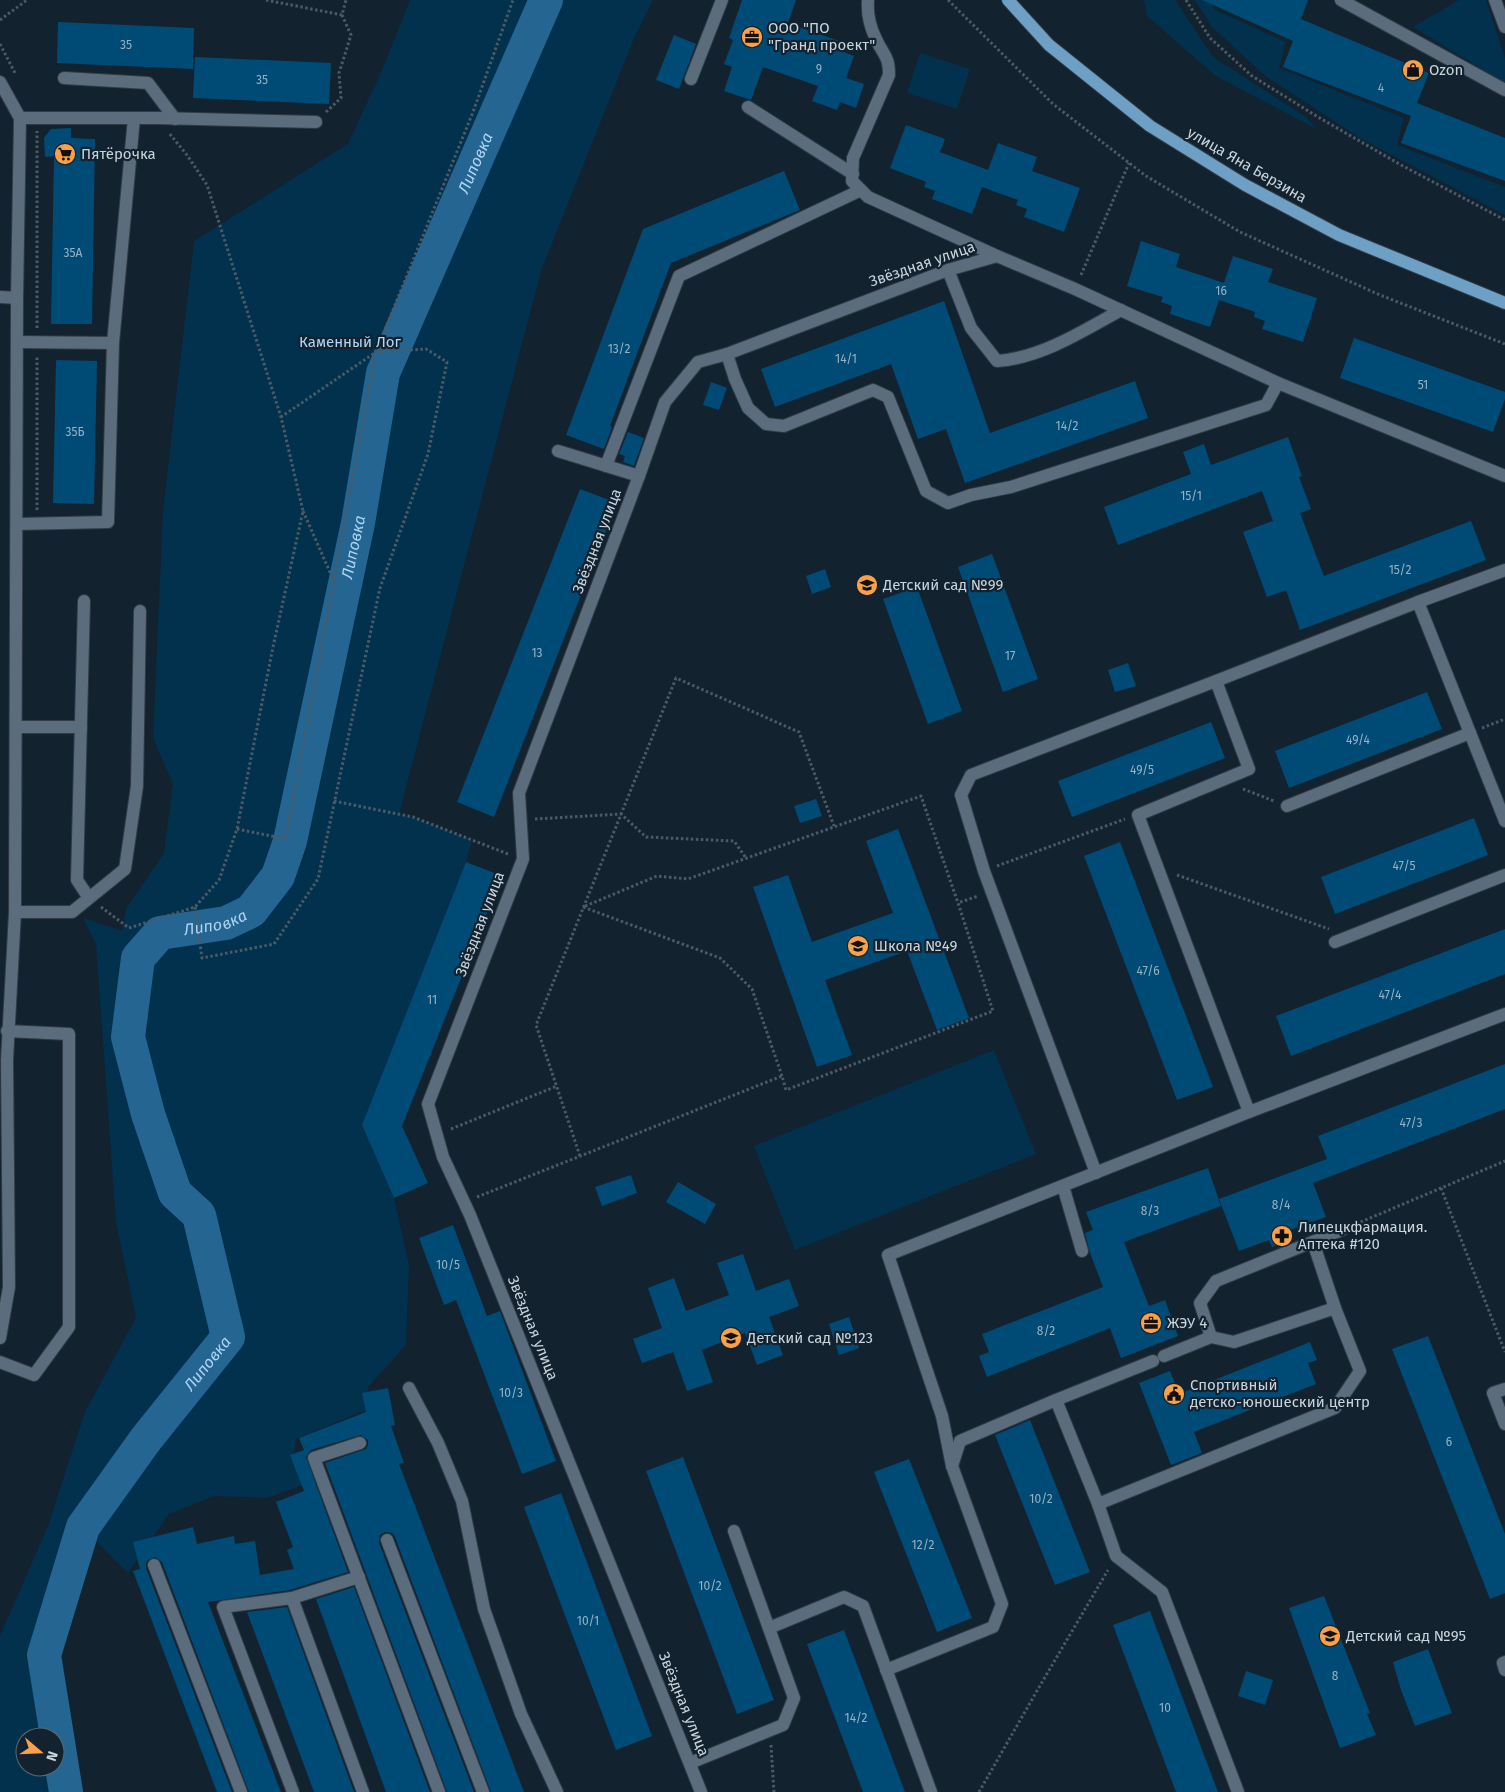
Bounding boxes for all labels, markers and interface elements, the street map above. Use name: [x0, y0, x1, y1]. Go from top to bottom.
place label: ООО "ПО "Гранд проект": [768, 19, 875, 54]
office icon: ООО "ПО "Гранд проект": [740, 25, 764, 49]
house number: 35: [120, 38, 132, 52]
shop icon: Ozon: [1401, 58, 1425, 82]
place label: Ozon: [1429, 61, 1463, 79]
house number: 9: [816, 62, 822, 76]
house number: 35: [256, 73, 268, 87]
house number: 4: [1378, 81, 1385, 95]
street label: улица Яна Берзина: [1184, 123, 1310, 207]
water label: Липовка: [453, 129, 496, 197]
supermarket icon: Пятёрочка: [53, 142, 77, 166]
place label: Пятёрочка: [81, 145, 156, 163]
street label: Звёздная улица: [867, 237, 977, 291]
house number: 35А: [64, 246, 83, 260]
house number: 16: [1215, 284, 1227, 298]
park label: Каменный Лог: [299, 333, 402, 351]
house number: 13/2: [608, 342, 630, 356]
house number: 14/1: [835, 352, 857, 366]
house number: 51: [1418, 378, 1428, 392]
house number: 14/2: [1055, 419, 1079, 433]
house number: 35Б: [66, 425, 85, 439]
street label: Звёздная улица: [569, 486, 625, 596]
house number: 15/1: [1180, 489, 1202, 503]
water label: Липовка: [337, 514, 369, 581]
house number: 15/2: [1389, 563, 1411, 577]
school or university icon: Детский сад №99: [855, 573, 879, 597]
place label: Детский сад №99: [882, 576, 1004, 594]
house number: 13: [531, 646, 543, 660]
house number: 17: [1005, 649, 1015, 663]
house number: 49/4: [1346, 733, 1371, 747]
house number: 49/5: [1130, 763, 1154, 777]
house number: 47/5: [1393, 859, 1415, 873]
street label: Звёздная улица: [452, 869, 508, 979]
water label: Липовка: [182, 905, 250, 939]
school or university icon: Школа №49: [846, 934, 870, 958]
place label: Школа №49: [874, 937, 957, 955]
house number: 47/6: [1136, 964, 1160, 978]
house number: 47/4: [1379, 988, 1402, 1002]
house number: 11: [427, 993, 437, 1007]
house number: 47/3: [1400, 1116, 1422, 1130]
house number: 8/4: [1272, 1198, 1291, 1212]
house number: 8/3: [1141, 1204, 1159, 1218]
place label: Липецкфармация. Аптека #120: [1298, 1218, 1427, 1253]
pharmacy icon: Липецкфармация. Аптека #120: [1270, 1224, 1294, 1248]
house number: 10/5: [436, 1258, 460, 1272]
street label: Звёздная улица: [504, 1273, 562, 1383]
office icon: ЖЭУ 4: [1139, 1311, 1163, 1335]
place label: ЖЭУ 4: [1167, 1314, 1207, 1332]
house number: 8/2: [1037, 1324, 1055, 1338]
school or university icon: Детский сад №123: [719, 1326, 743, 1350]
place label: Детский сад №123: [746, 1329, 873, 1347]
water label: Липовка: [179, 1332, 234, 1395]
place label: Спортивный детско-юношеский центр: [1190, 1376, 1370, 1411]
public building icon: Спортивный детско-юношеский центр: [1162, 1382, 1186, 1406]
house number: 10/3: [499, 1386, 523, 1400]
house number: 6: [1446, 1435, 1452, 1449]
house number: 10/2: [1029, 1492, 1053, 1506]
house number: 12/2: [912, 1538, 934, 1552]
house number: 10/2: [698, 1579, 722, 1593]
house number: 10/1: [577, 1614, 599, 1628]
school or university icon: Детский сад №95: [1318, 1624, 1342, 1648]
place label: Детский сад №95: [1345, 1627, 1466, 1645]
street label: Звёздная улица: [655, 1649, 713, 1759]
house number: 8: [1332, 1669, 1339, 1683]
house number: 10: [1159, 1701, 1171, 1715]
house number: 14/2: [844, 1711, 868, 1725]
north arrow: [15, 1727, 65, 1777]
text: N: [42, 1749, 61, 1763]

